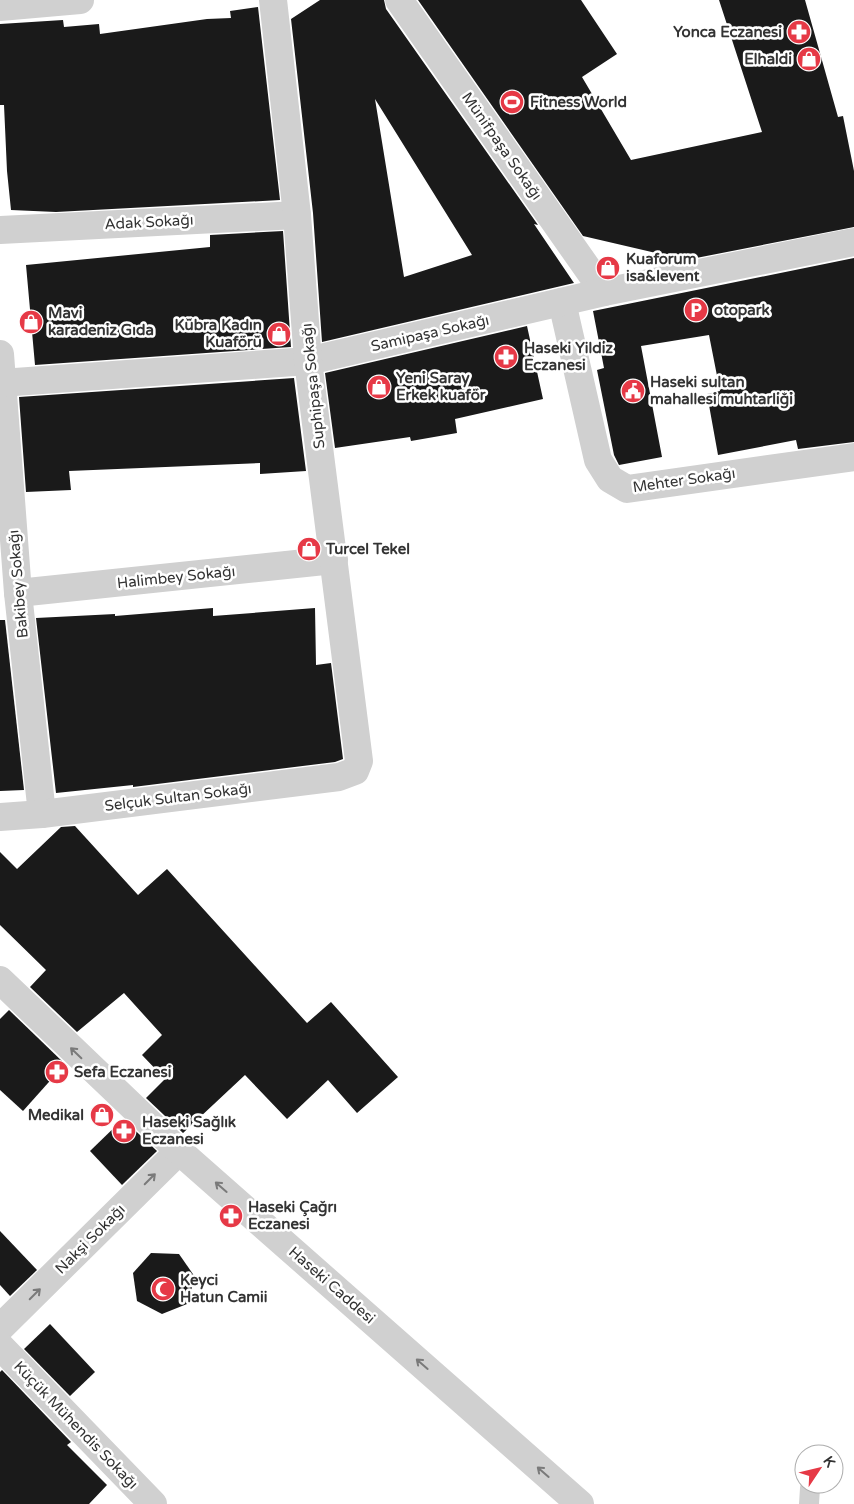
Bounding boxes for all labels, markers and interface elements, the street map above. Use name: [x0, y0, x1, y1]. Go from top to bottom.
pharmacy icon: Yonca Eczanesi: [786, 19, 812, 45]
place label: Yonca Eczanesi: [673, 23, 782, 41]
shop icon: Elhaldi: [796, 46, 822, 72]
place label: Elhaldi: [744, 50, 792, 68]
street label: Münifpaşa Sokağı: [458, 89, 546, 203]
sports icon: Fitness World: [499, 89, 525, 115]
place label: Fitness World: [530, 93, 627, 111]
street label: Adak Sokağı: [104, 211, 194, 233]
place label: Kuaforum isa&levent: [626, 250, 700, 285]
shop icon: Kuaforum isa&levent: [595, 255, 621, 281]
parking icon: otopark: [683, 297, 709, 323]
place label: otopark: [714, 301, 770, 320]
place label: Mavi karadeniz Gıda: [48, 304, 154, 339]
shop icon: Mavi karadeniz Gıda: [18, 309, 44, 335]
street label: Samipaşa Sokağı: [369, 311, 491, 355]
place label: Kübra Kadın Kuaförü: [174, 316, 262, 351]
shop icon: Kübra Kadın Kuaförü: [266, 321, 292, 347]
street label: Suphipaşa Sokağı: [297, 322, 329, 450]
place label: Haseki Yildiz Eczanesi: [524, 339, 613, 374]
pharmacy icon: Haseki Yildiz Eczanesi: [493, 344, 519, 370]
place label: Yeni Saray Erkek kuaför: [396, 369, 486, 404]
place label: Haseki sultan mahallesi muhtarliği: [650, 373, 793, 409]
shop icon: Yeni Saray Erkek kuaför: [366, 374, 392, 400]
public building icon: Haseki sultan mahallesi muhtarliği: [620, 378, 646, 404]
street label: Mehter Sokağı: [631, 464, 737, 496]
street label: Bakibey Sokağı: [4, 529, 32, 639]
shop icon: Turcel Tekel: [296, 536, 322, 562]
place label: Turcel Tekel: [325, 540, 410, 558]
street label: Halimbey Sokağı: [116, 562, 236, 592]
street label: Selçuk Sultan Sokağı: [104, 779, 252, 815]
one-way arrow: [70, 1047, 83, 1059]
pharmacy icon: Sefa Eczanesi: [44, 1059, 70, 1085]
place label: Sefa Eczanesi: [74, 1063, 171, 1081]
shop icon: Medikal: [89, 1102, 115, 1128]
place label: Medikal: [28, 1106, 84, 1124]
place label: Haseki Sağlık Eczanesi: [142, 1113, 236, 1148]
pharmacy icon: Haseki Sağlık Eczanesi: [111, 1118, 137, 1144]
one-way arrow: [144, 1173, 156, 1186]
one-way arrow: [214, 1182, 227, 1193]
place label: Haseki Çağrı Eczanesi: [248, 1198, 337, 1233]
street label: Nakşi Sokağı: [51, 1200, 129, 1278]
pharmacy icon: Haseki Çağrı Eczanesi: [218, 1203, 244, 1229]
street label: Haseki Caddesi: [285, 1243, 379, 1327]
place label: Keyci Hatun Camii: [180, 1271, 268, 1306]
mosque icon: Keyci Hatun Camii: [150, 1276, 176, 1302]
one-way arrow: [28, 1288, 40, 1300]
street label: Küçük Mühendis Sokağı: [10, 1357, 142, 1493]
one-way arrow: [415, 1358, 428, 1370]
north arrow: [794, 1444, 844, 1494]
text: K: [820, 1453, 839, 1471]
one-way arrow: [537, 1466, 550, 1478]

